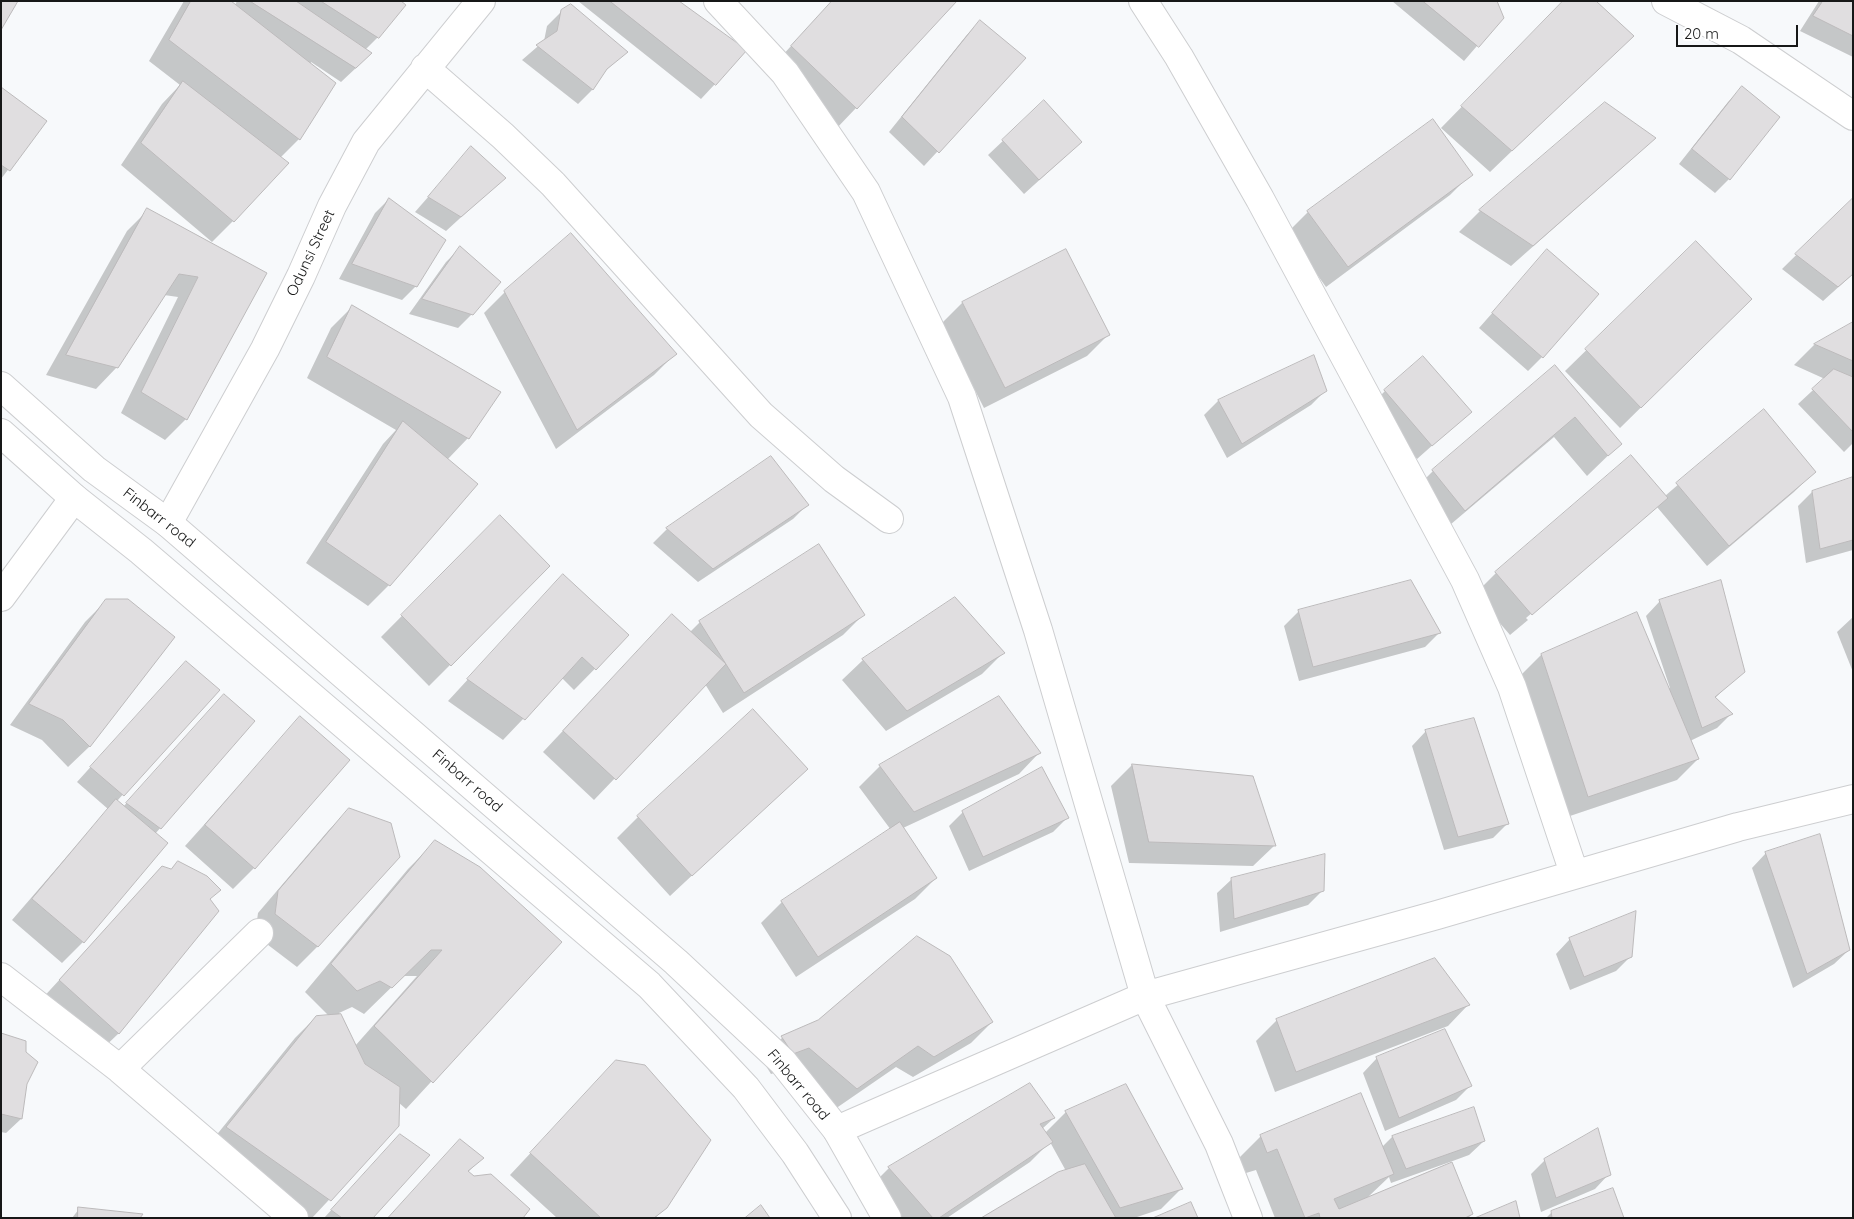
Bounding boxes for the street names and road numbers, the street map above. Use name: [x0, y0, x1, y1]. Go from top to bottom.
street label: Odunsi Street: [283, 207, 339, 299]
street label: Finbarr road: [119, 484, 199, 552]
street label: Finbarr road: [428, 746, 506, 816]
street label: Finbarr road: [763, 1046, 833, 1124]

